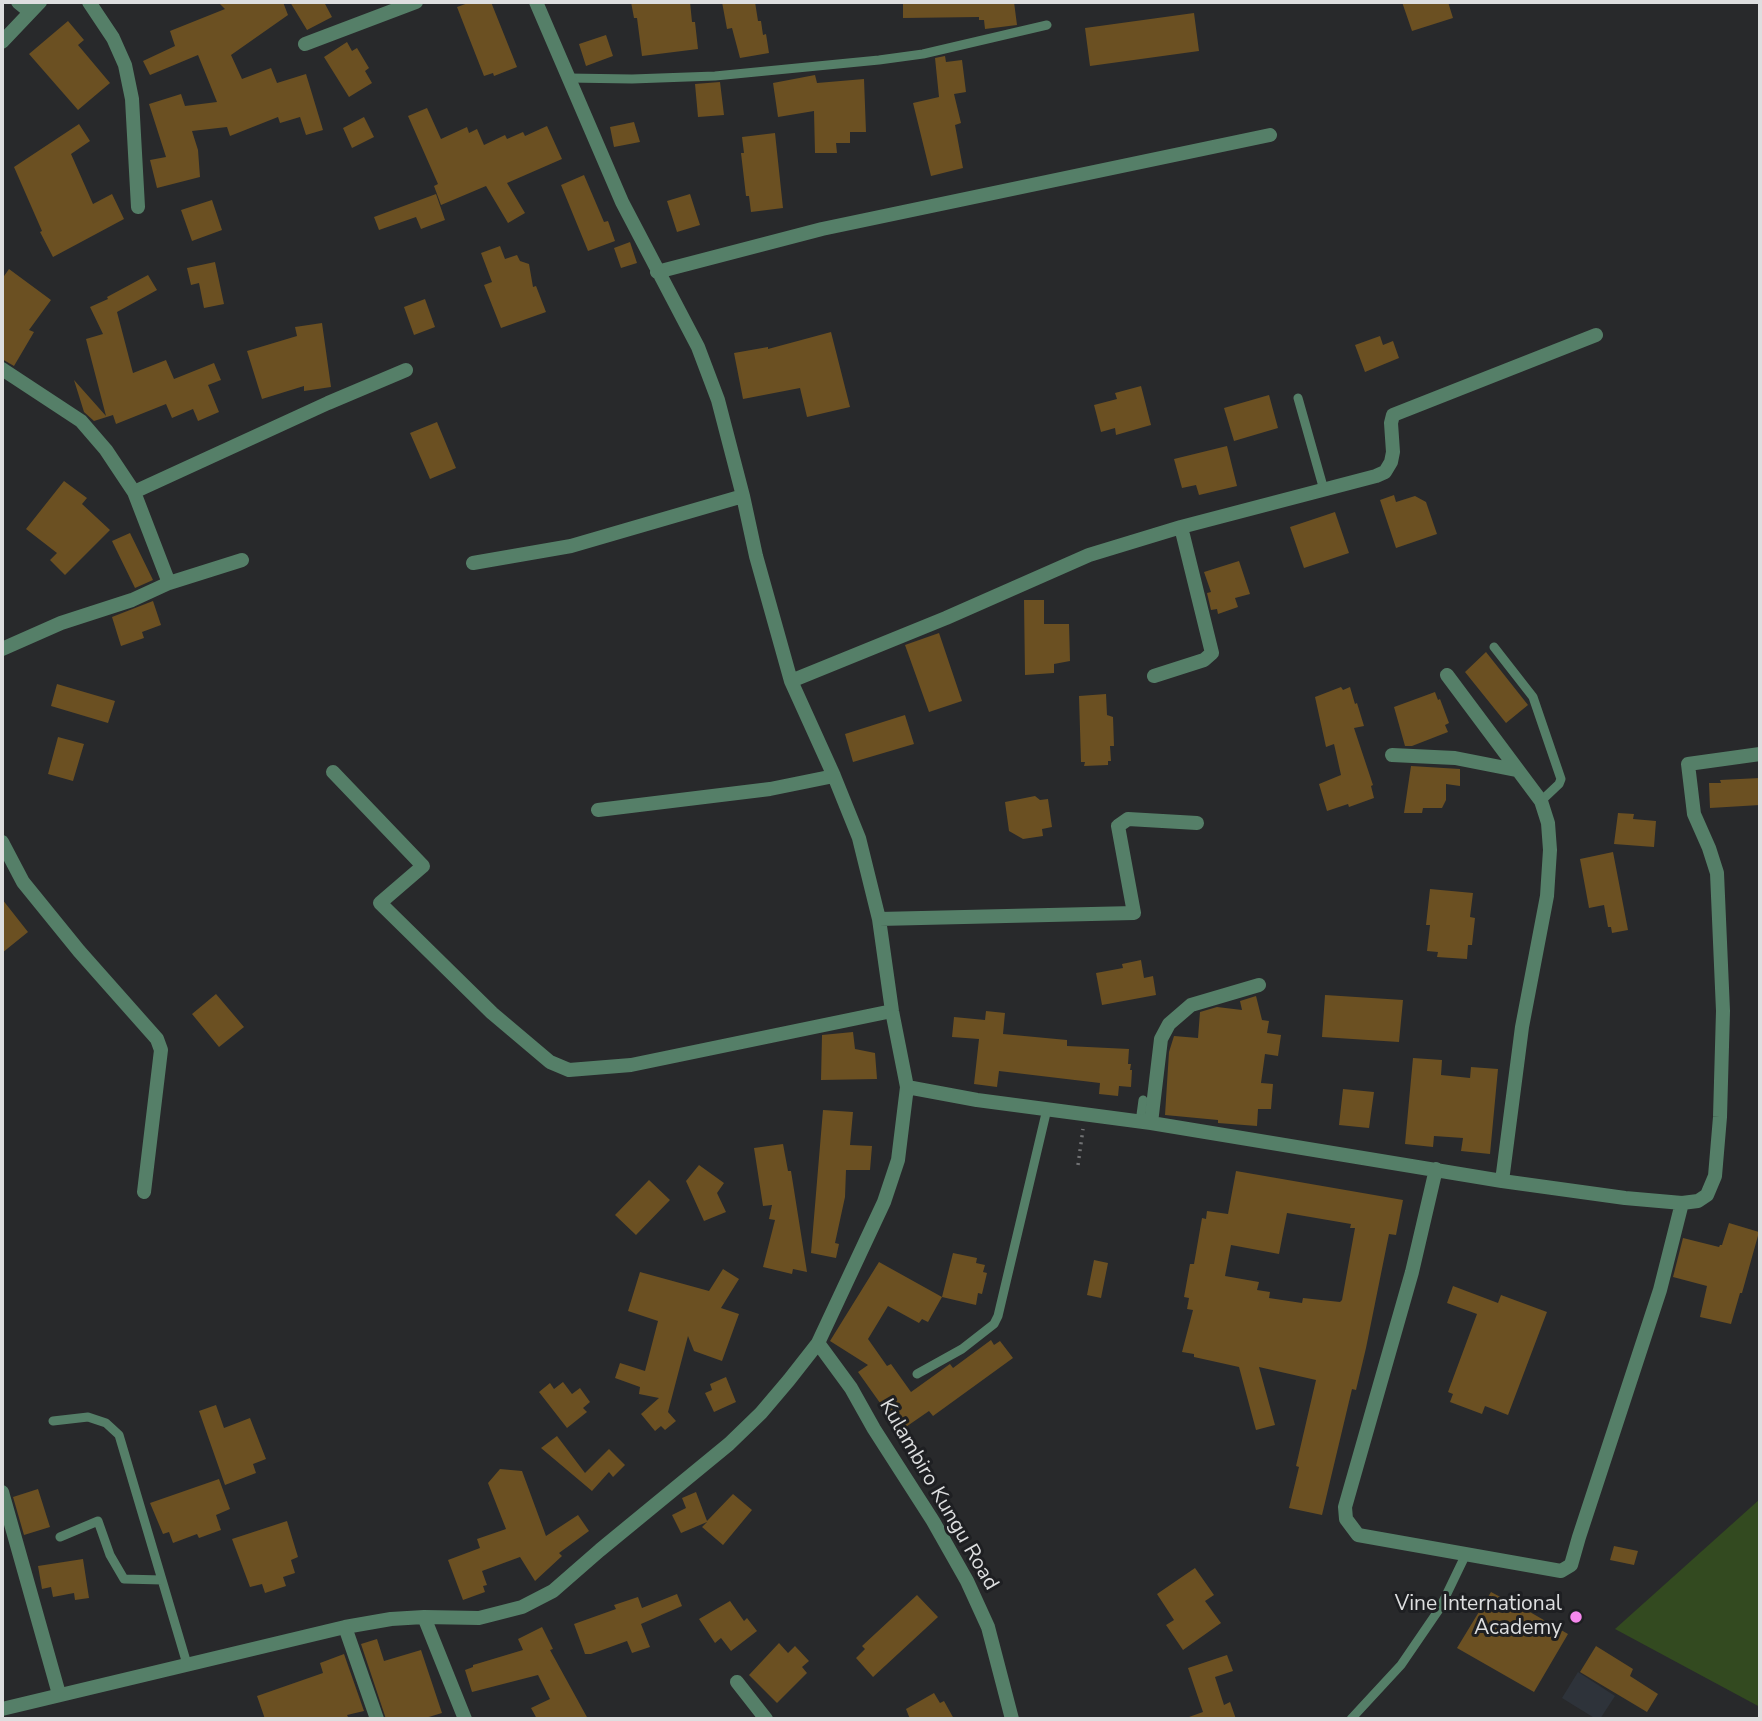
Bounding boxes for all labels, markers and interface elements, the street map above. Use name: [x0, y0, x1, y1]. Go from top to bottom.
street label: Kulambiro Kungu Road: [873, 1395, 1003, 1595]
place label: Vine International Academy: [1395, 1592, 1562, 1642]
marker: Vine International Academy: [1568, 1609, 1584, 1625]

